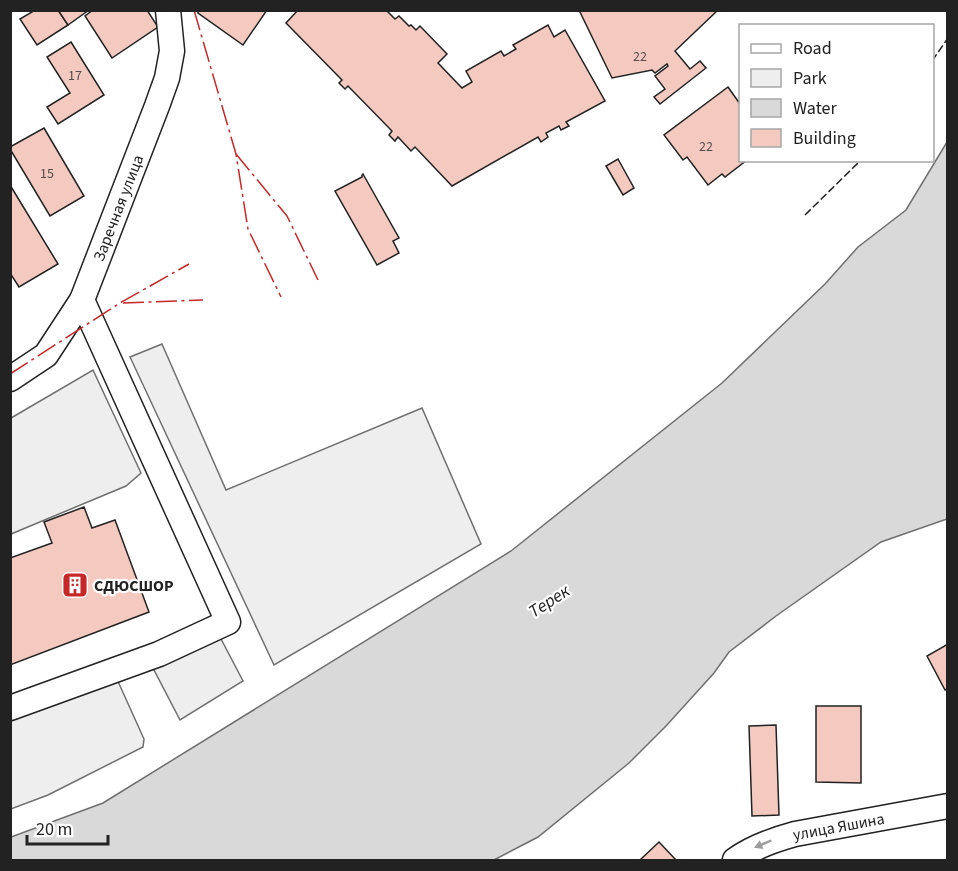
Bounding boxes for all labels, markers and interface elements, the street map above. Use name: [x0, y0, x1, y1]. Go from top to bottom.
legend: [739, 24, 934, 162]
text: Road: [793, 36, 832, 61]
house number: 22: [633, 47, 647, 67]
house number: 17: [68, 66, 82, 86]
text: Park: [793, 66, 827, 91]
text: Water: [793, 96, 837, 121]
text: Building: [793, 126, 856, 151]
house number: 22: [699, 137, 713, 157]
street label: Заречная улица: [88, 152, 149, 264]
house number: 15: [40, 164, 54, 184]
building icon: СДЮСШОР: [60, 570, 90, 600]
place label: СДЮСШОР: [94, 575, 174, 597]
water label: Терек: [524, 579, 575, 624]
scale bar: [27, 808, 108, 846]
street label: улица Яшина: [791, 808, 886, 846]
text: 20 m: [36, 817, 72, 842]
one-way arrow: [754, 839, 772, 849]

